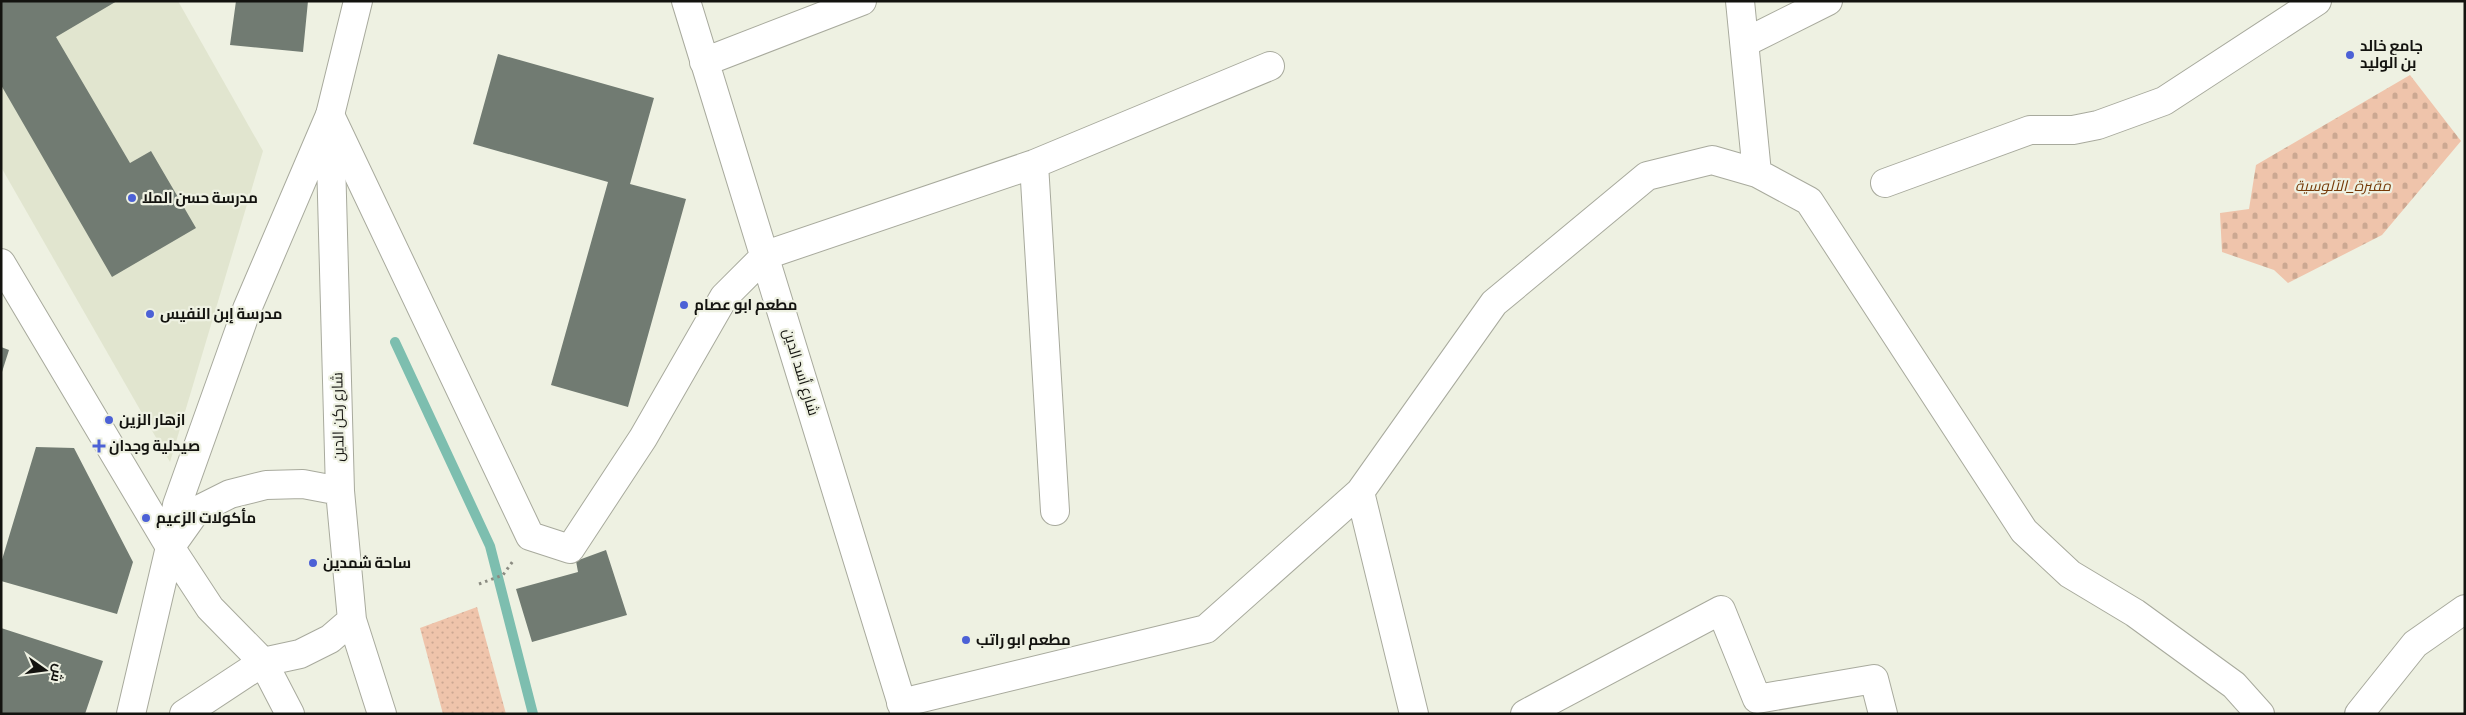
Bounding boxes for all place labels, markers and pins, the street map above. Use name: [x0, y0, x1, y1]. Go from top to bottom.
place label: جامع خالد بن الوليد: [2360, 37, 2423, 72]
marker: جامع خالد بن الوليد: [2344, 49, 2356, 61]
place label: مدرسة حسن الملا: [142, 189, 258, 207]
marker: مدرسة حسن الملا: [126, 192, 138, 204]
place label: مطعم ابو عصام: [694, 296, 797, 315]
marker: مطعم ابو عصام: [678, 299, 690, 311]
place label: مدرسة إبن النفيس: [160, 305, 282, 324]
marker: مدرسة إبن النفيس: [144, 308, 156, 320]
place label: ازهار الزين: [119, 411, 186, 429]
marker: ازهار الزين: [103, 414, 115, 426]
place label: صيدلية وجدان: [109, 437, 200, 455]
marker: صيدلية وجدان: [93, 440, 105, 452]
place label: مأكولات الزعيم: [156, 508, 256, 528]
marker: مأكولات الزعيم: [140, 512, 152, 524]
place label: ساحة شمدين: [323, 554, 411, 572]
marker: ساحة شمدين: [307, 557, 319, 569]
place label: مطعم ابو راتب: [976, 631, 1071, 650]
marker: مطعم ابو راتب: [960, 634, 972, 646]

